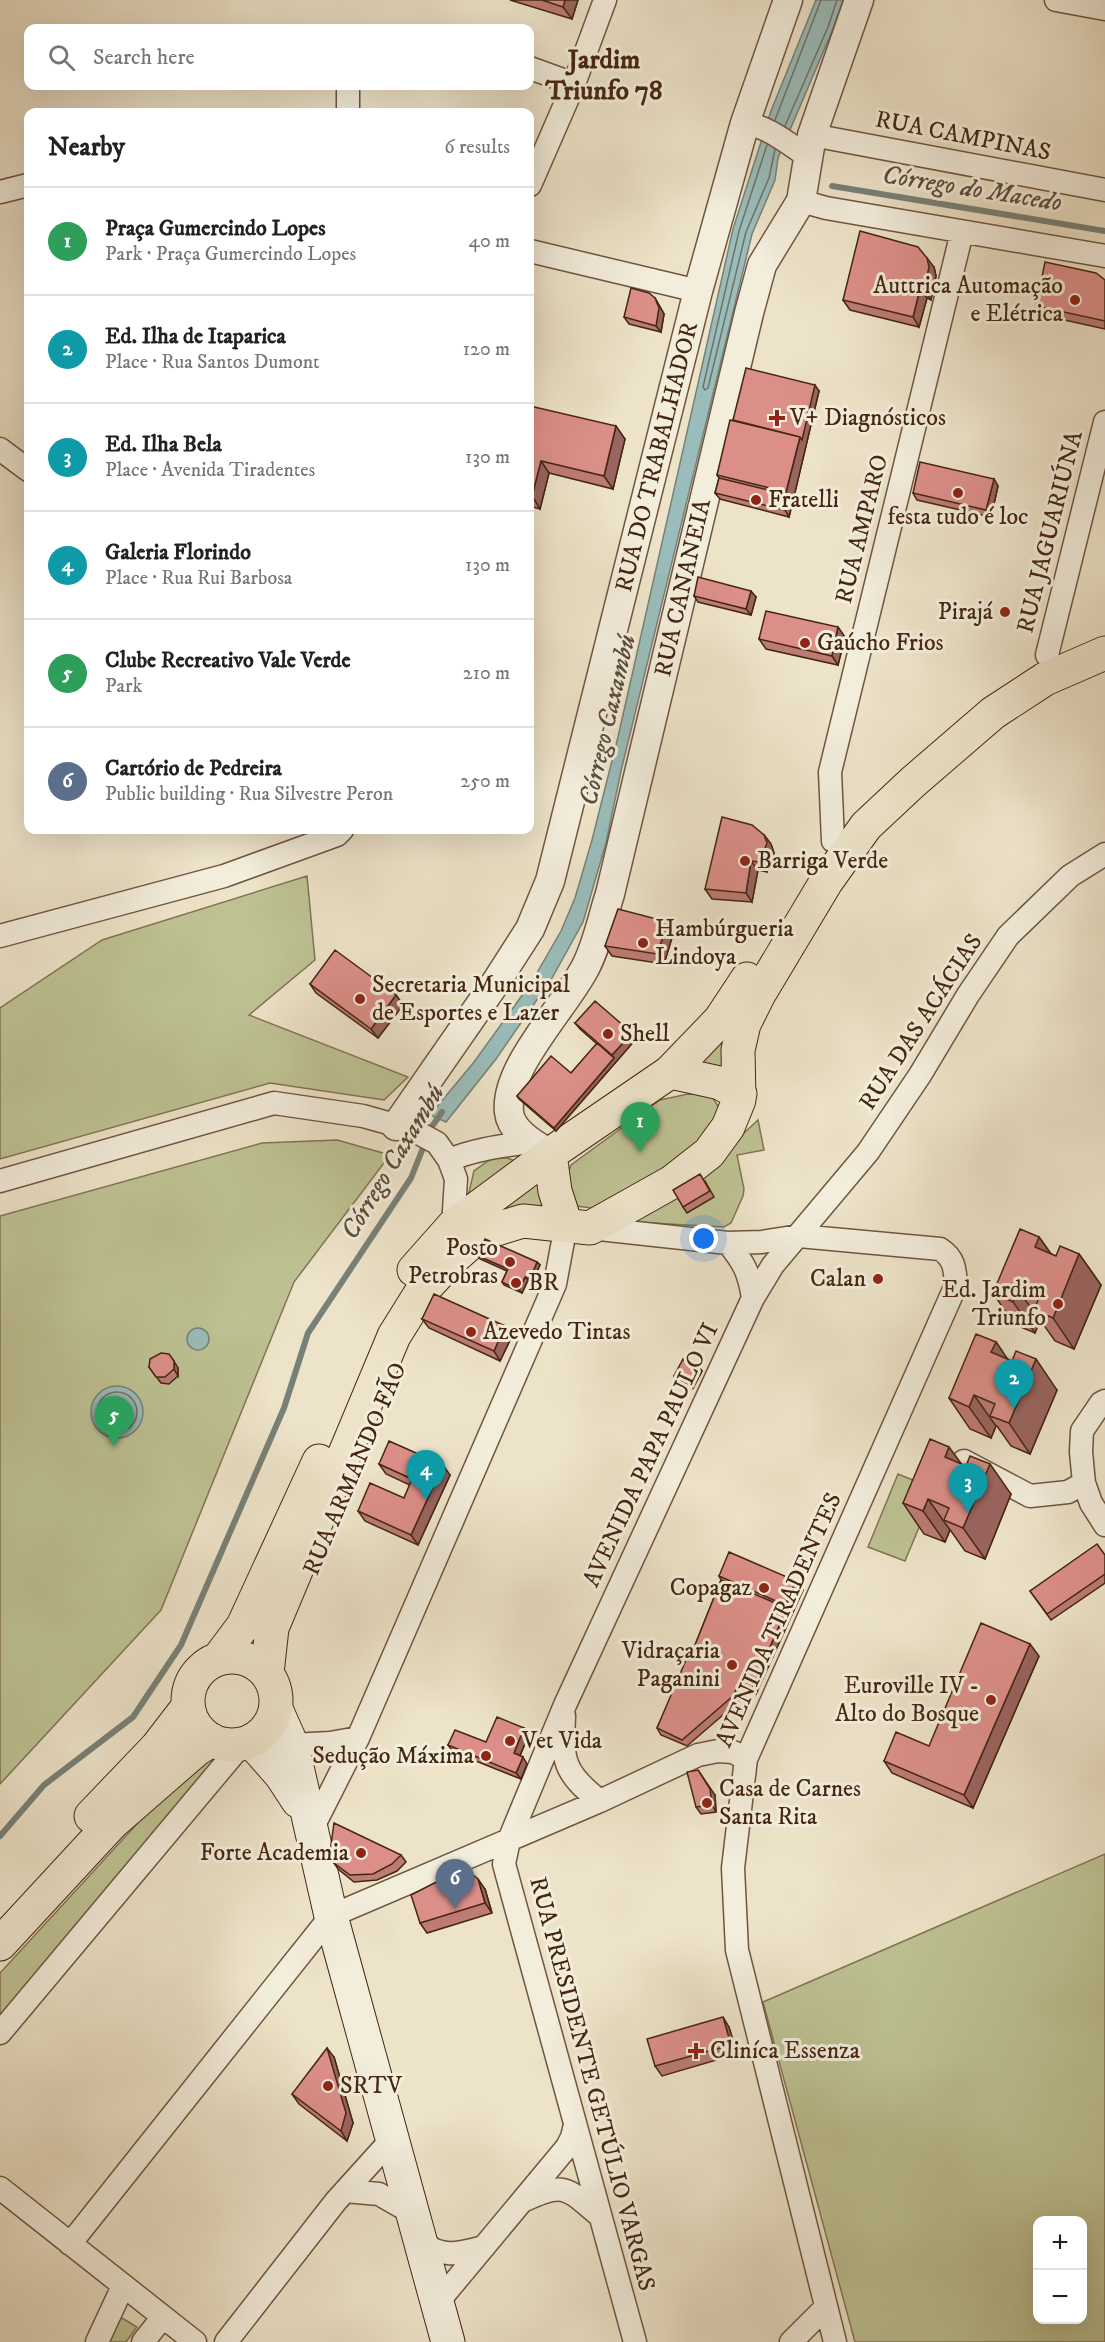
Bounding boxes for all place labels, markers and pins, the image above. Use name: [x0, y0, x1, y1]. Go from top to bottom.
place label: Auttrica Automação e Elétrica: [873, 271, 1064, 329]
marker: Auttrica Automação e Elétrica: [1068, 293, 1082, 307]
place label: V+ Diagnósticos: [789, 403, 946, 433]
marker: V+ Diagnósticos: [768, 409, 786, 427]
place label: Fratelli: [768, 485, 839, 515]
marker: festa tudo é loc: [951, 486, 965, 500]
marker: Fratelli: [749, 493, 763, 507]
place label: festa tudo é loc: [888, 502, 1028, 532]
place label: Pirajá: [938, 597, 994, 627]
marker: Pirajá: [998, 605, 1012, 619]
place label: Gaúcho Frios: [817, 628, 944, 658]
marker: Gaúcho Frios: [798, 636, 812, 650]
place label: Barriga Verde: [757, 846, 888, 876]
marker: Barriga Verde: [738, 854, 752, 868]
place label: Hambúrgueria Lindoya: [655, 914, 794, 972]
marker: Hambúrgueria Lindoya: [636, 936, 650, 950]
place label: Secretaria Municipal de Esportes e Lazer: [372, 970, 571, 1028]
marker: Secretaria Municipal de Esportes e Lazer: [353, 992, 367, 1006]
place label: Shell: [620, 1019, 670, 1049]
marker: Shell: [601, 1027, 615, 1041]
pin: 1: [620, 1102, 660, 1152]
place label: Posto Petrobras: [408, 1233, 498, 1291]
marker: Posto Petrobras: [503, 1255, 517, 1269]
place label: Calan: [810, 1264, 866, 1294]
place label: BR: [528, 1268, 559, 1298]
marker: Calan: [871, 1272, 885, 1286]
place label: Ed. Jardim Triunfo: [942, 1275, 1046, 1333]
marker: BR: [509, 1276, 523, 1290]
marker: Ed. Jardim Triunfo: [1051, 1297, 1065, 1311]
place label: Azevedo Tintas: [483, 1317, 630, 1347]
marker: Azevedo Tintas: [464, 1325, 478, 1339]
pin: 2: [994, 1360, 1034, 1409]
pin: 5: [94, 1396, 134, 1446]
pin: 4: [406, 1450, 446, 1500]
pin: 3: [948, 1464, 988, 1513]
place label: Copagaz: [670, 1573, 753, 1603]
marker: Copagaz: [757, 1581, 771, 1595]
place label: Vidraçaria Paganini: [621, 1636, 721, 1694]
marker: Vidraçaria Paganini: [725, 1658, 739, 1672]
place label: Euroville IV - Alto do Bosque: [835, 1671, 979, 1729]
marker: Euroville IV - Alto do Bosque: [984, 1693, 998, 1707]
place label: Vet Vida: [521, 1726, 603, 1756]
marker: Vet Vida: [503, 1734, 517, 1748]
place label: Sedução Máxima: [312, 1741, 475, 1771]
marker: Sedução Máxima: [479, 1749, 493, 1763]
place label: Casa de Carnes Santa Rita: [719, 1774, 861, 1832]
marker: Casa de Carnes Santa Rita: [700, 1796, 714, 1810]
place label: Forte Academia: [200, 1838, 350, 1868]
marker: Forte Academia: [354, 1846, 368, 1860]
pin: 6: [436, 1860, 474, 1909]
place label: Cliníca Essenza: [710, 2036, 861, 2066]
marker: Cliníca Essenza: [687, 2042, 705, 2060]
place label: SRTV: [340, 2071, 403, 2101]
marker: SRTV: [321, 2079, 335, 2093]

